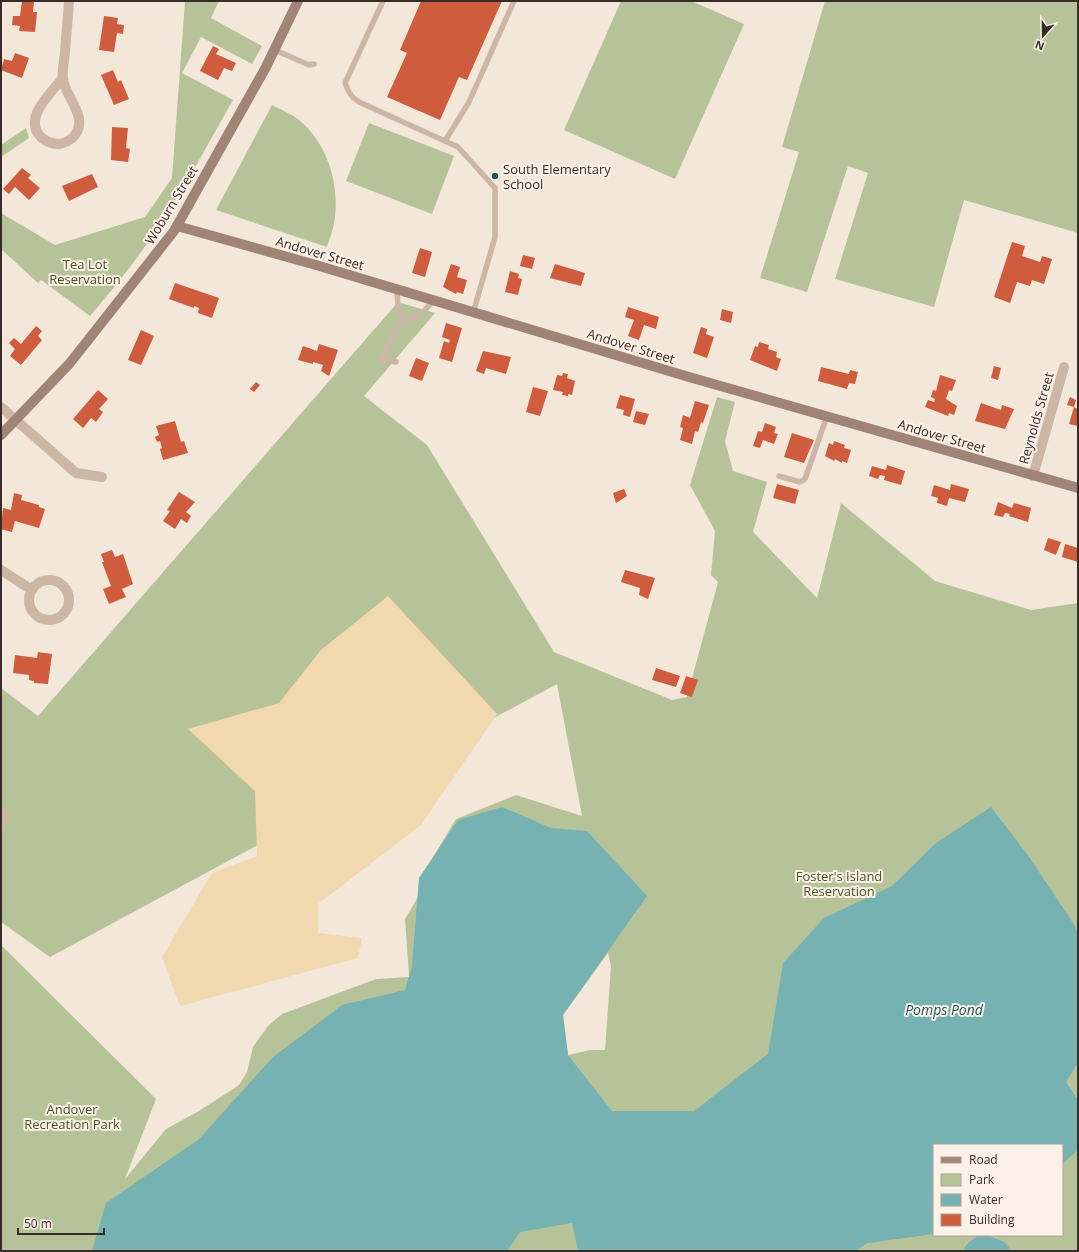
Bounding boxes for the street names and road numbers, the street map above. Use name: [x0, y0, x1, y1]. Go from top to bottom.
street label: Woburn Street: [140, 162, 202, 248]
street label: Andover Street: [274, 232, 366, 274]
street label: Andover Street: [585, 324, 677, 368]
street label: Reynolds Street: [1014, 370, 1058, 466]
street label: Andover Street: [896, 415, 988, 457]

